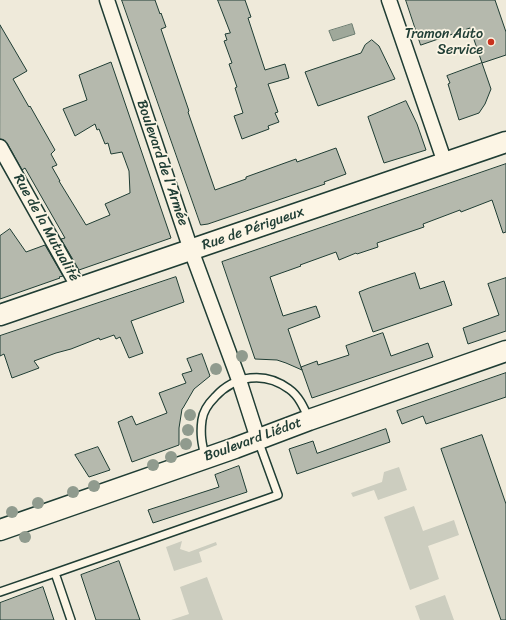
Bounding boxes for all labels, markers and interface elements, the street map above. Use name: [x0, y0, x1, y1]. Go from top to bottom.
place label: Tramon Auto Service: [405, 26, 483, 58]
marker: Tramon Auto Service: [486, 37, 496, 47]
street label: Boulevard de l'Armée: [133, 98, 191, 228]
street label: Rue de la Mutualité: [10, 171, 82, 285]
street label: Rue de Périgueux: [200, 204, 306, 254]
street label: Boulevard Liédot: [202, 415, 304, 465]

